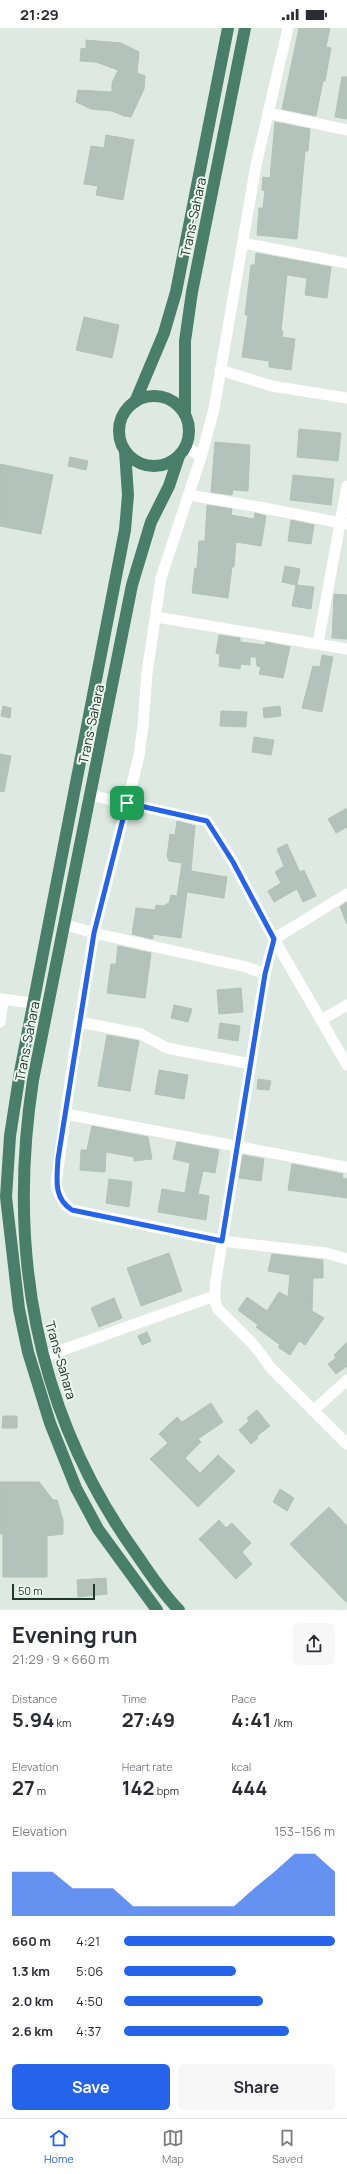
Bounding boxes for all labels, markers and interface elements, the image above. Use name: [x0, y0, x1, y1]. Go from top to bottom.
text: 21:29: [20, 4, 59, 25]
street label: Trans-Sahara: [176, 176, 210, 258]
street label: Trans-Sahara: [74, 683, 108, 765]
pin: [110, 786, 144, 820]
icon: arrive: [116, 792, 138, 814]
street label: Trans-Sahara: [10, 1000, 44, 1082]
street label: Trans-Sahara: [41, 1319, 81, 1401]
scale bar: [12, 1582, 95, 1601]
text: 50 m: [18, 1583, 43, 1598]
text: Evening run: [12, 1620, 137, 1650]
button: share: [293, 1623, 335, 1665]
text: 21:29 · 9 × 660 m: [12, 1650, 109, 1668]
text: Distance: [12, 1691, 57, 1706]
text: Time: [122, 1691, 147, 1706]
text: Pace: [231, 1691, 256, 1706]
text: 5.94: [12, 1706, 54, 1733]
text: 27:49: [122, 1706, 175, 1733]
text: 4:41: [231, 1706, 271, 1733]
text: km: [54, 1715, 71, 1730]
text: /km: [271, 1715, 293, 1730]
text: Elevation: [12, 1759, 58, 1774]
text: Heart rate: [122, 1759, 173, 1774]
text: kcal: [231, 1759, 251, 1774]
text: 27: [12, 1774, 35, 1801]
text: 142: [122, 1774, 155, 1801]
text: 444: [231, 1774, 267, 1801]
text: m: [35, 1783, 46, 1798]
text: bpm: [155, 1783, 179, 1798]
text: Elevation: [12, 1822, 67, 1840]
text: 153–156 m: [274, 1822, 335, 1840]
text: 660 m: [12, 1932, 51, 1950]
text: 4:21: [76, 1932, 100, 1950]
text: 1.3 km: [12, 1962, 50, 1980]
text: 5:06: [76, 1962, 103, 1980]
text: 2.0 km: [12, 1992, 54, 2010]
text: 4:50: [76, 1992, 103, 2010]
text: 2.6 km: [12, 2022, 53, 2040]
text: 4:37: [76, 2022, 101, 2040]
button: Save: [12, 2064, 170, 2110]
button: Share: [178, 2064, 335, 2110]
tab: Home: [44, 2127, 74, 2166]
tab: Map: [162, 2127, 184, 2166]
tab: Saved: [272, 2127, 303, 2166]

